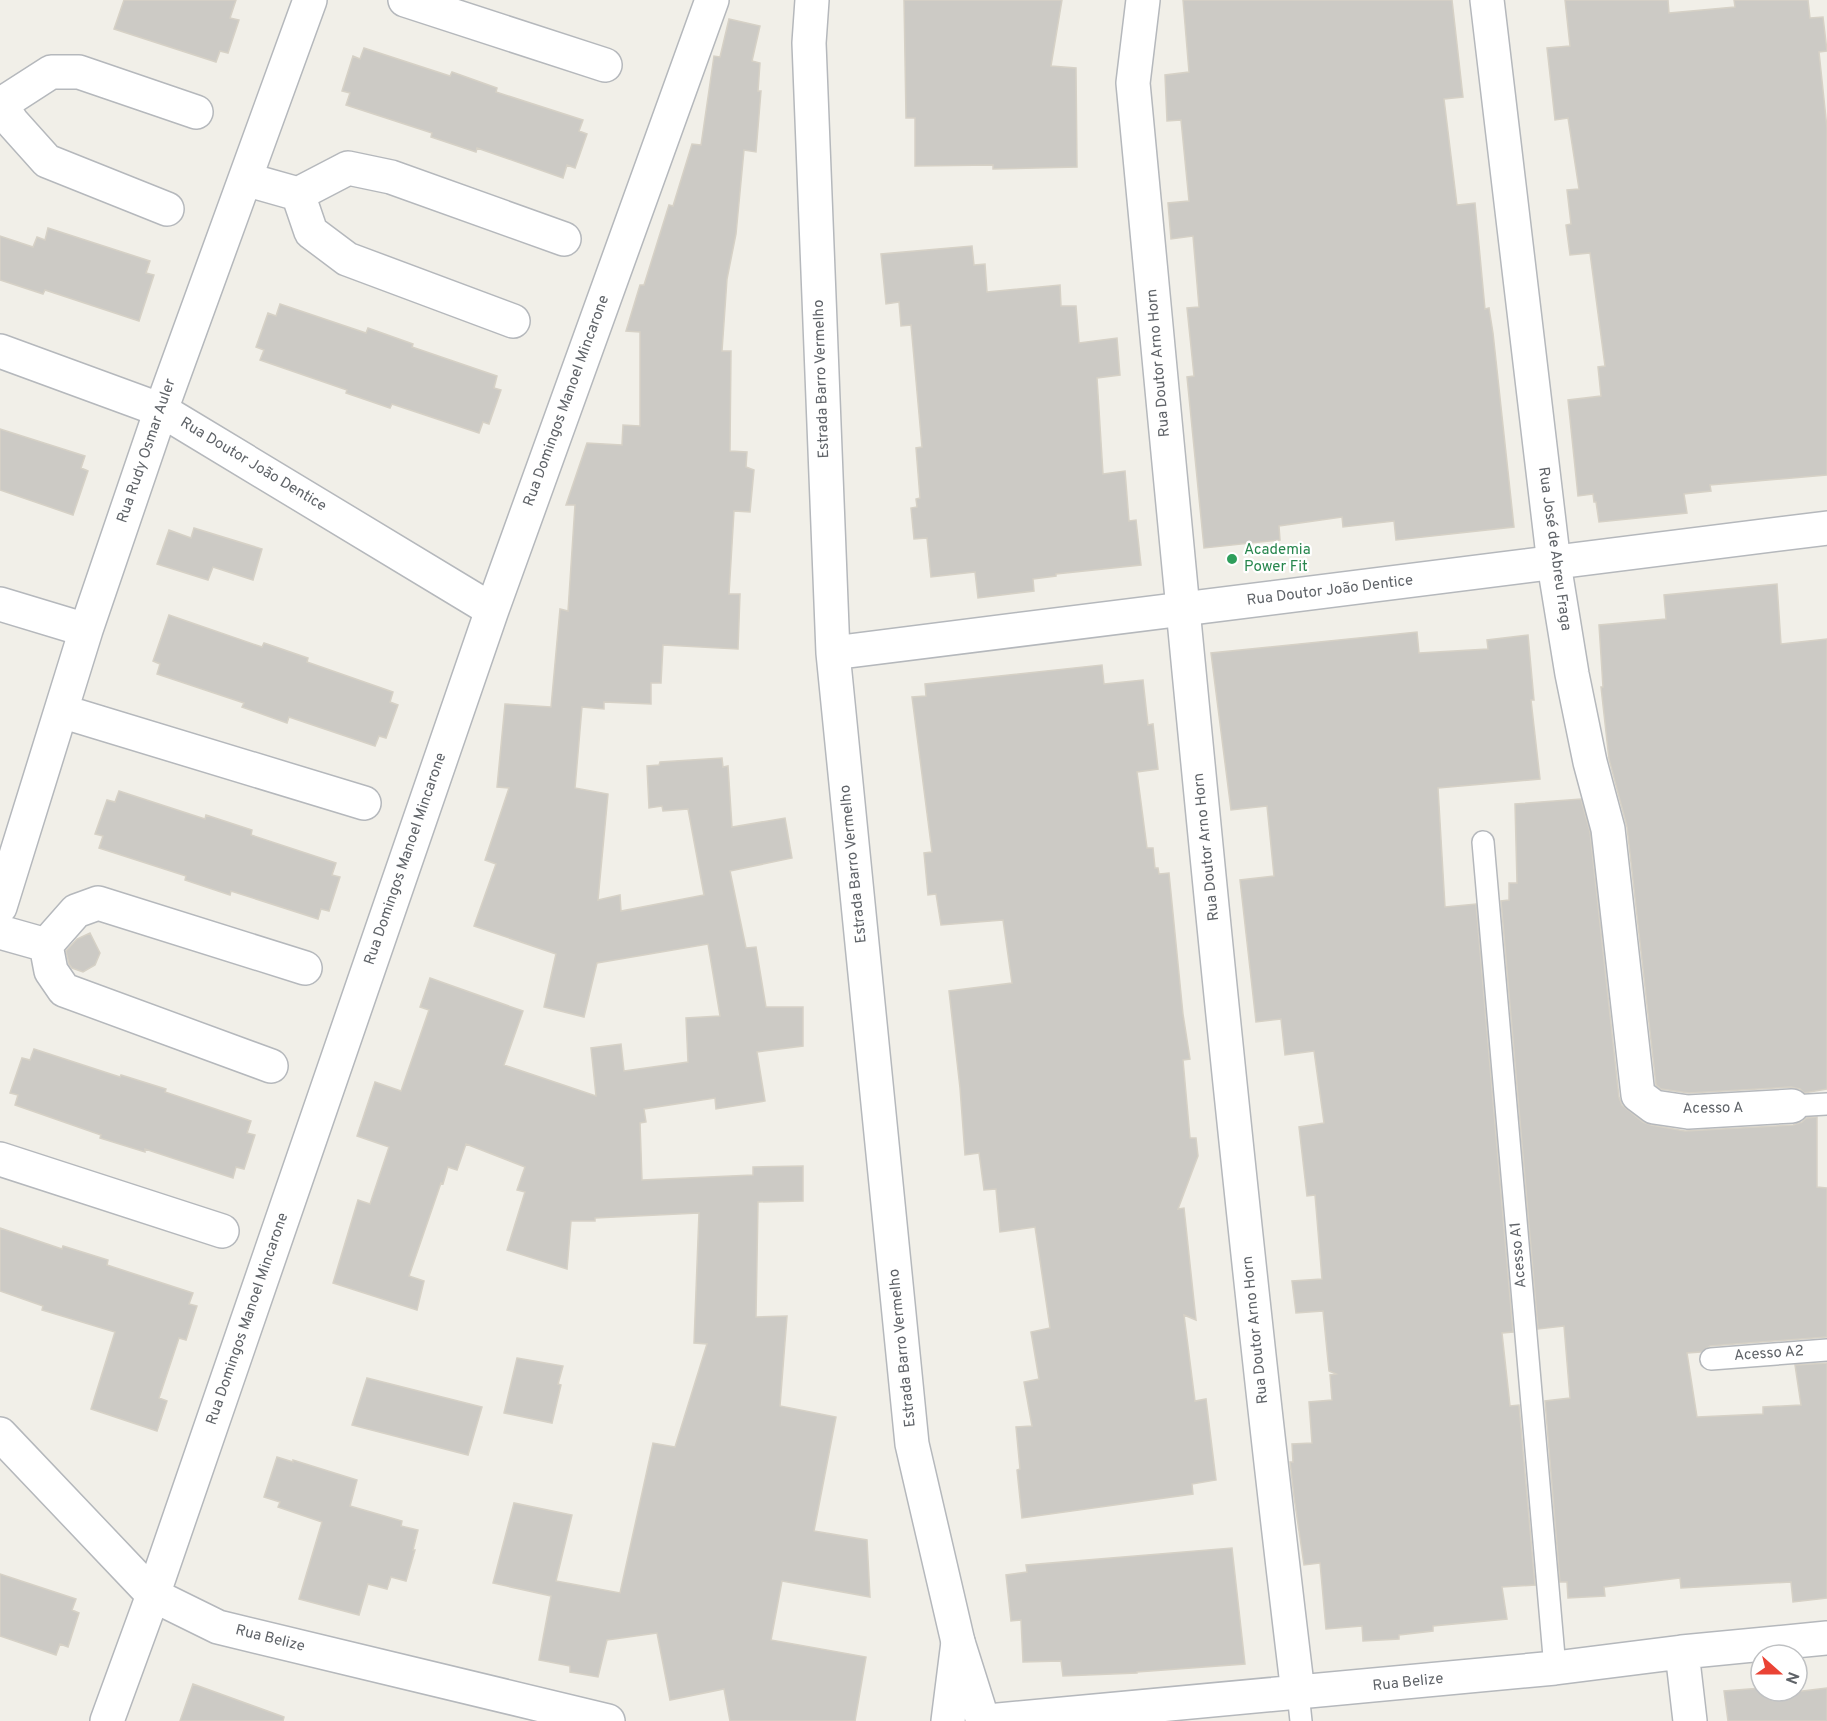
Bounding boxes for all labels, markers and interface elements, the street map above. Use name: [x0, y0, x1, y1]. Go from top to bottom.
street label: Rua Doutor Arno Horn: [1143, 288, 1175, 438]
street label: Rua Domingos Manoel Mincarone: [520, 293, 614, 509]
street label: Estrada Barro Vermelho: [810, 299, 834, 459]
street label: Rua Rudy Osmar Auler: [113, 376, 181, 526]
street label: Rua Doutor João Dentice: [176, 414, 330, 516]
street label: Rua José de Abreu Fraga: [1533, 466, 1575, 632]
place label: Academia Power Fit: [1244, 541, 1311, 577]
marker: Academia Power Fit: [1225, 552, 1239, 566]
street label: Rua Doutor João Dentice: [1246, 571, 1414, 611]
street label: Rua Domingos Manoel Mincarone: [361, 750, 451, 968]
street label: Rua Doutor Arno Horn: [1190, 772, 1224, 922]
street label: Estrada Barro Vermelho: [836, 784, 872, 944]
street label: Acesso A: [1682, 1099, 1744, 1119]
street label: Rua Domingos Manoel Mincarone: [203, 1210, 293, 1428]
street label: Acesso A1: [1507, 1221, 1531, 1289]
street label: Rua Doutor Arno Horn: [1239, 1255, 1273, 1405]
street label: Estrada Barro Vermelho: [885, 1268, 921, 1428]
street label: Acesso A2: [1733, 1342, 1805, 1366]
street label: Rua Belize: [233, 1621, 307, 1657]
north arrow: [1749, 1643, 1809, 1703]
text: N: [1780, 1669, 1803, 1687]
street label: Rua Belize: [1372, 1670, 1444, 1696]

